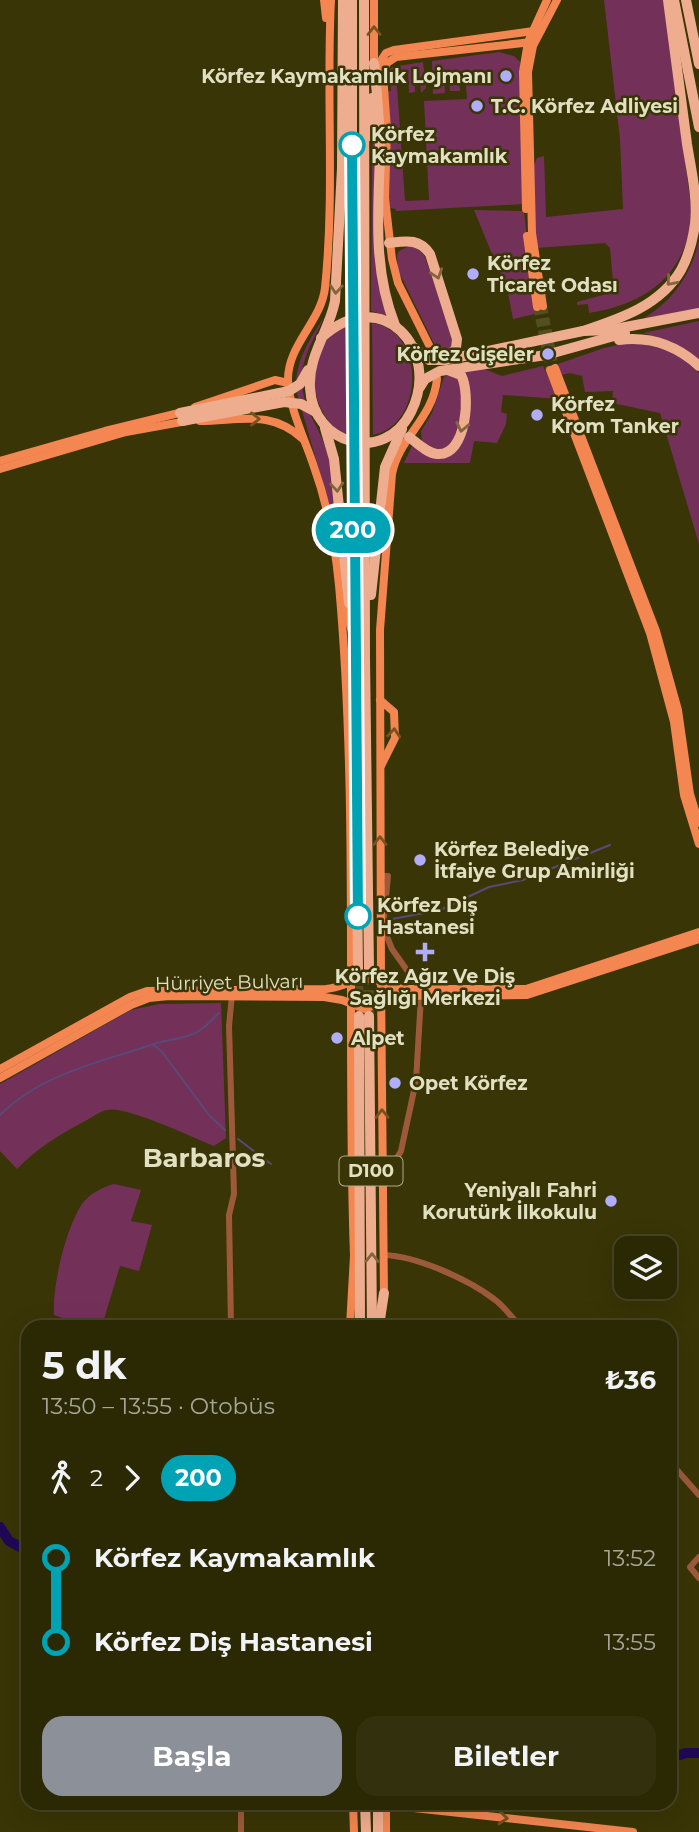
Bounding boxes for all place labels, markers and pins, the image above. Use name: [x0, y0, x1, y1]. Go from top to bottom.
place label: Körfez Kaymakamlık Lojmanı: [201, 65, 492, 88]
marker: Körfez Kaymakamlık Lojmanı: [498, 68, 514, 84]
place label: T.C. Körfez Adliyesi: [491, 95, 678, 118]
marker: T.C. Körfez Adliyesi: [469, 98, 485, 114]
place label: Körfez Kaymakamlık: [371, 123, 508, 168]
marker: Körfez Kaymakamlık: [339, 132, 365, 158]
place label: Körfez Ticaret Odası: [487, 252, 618, 297]
marker: Körfez Ticaret Odası: [465, 266, 481, 282]
place label: Körfez Gişeler: [397, 343, 534, 366]
marker: Körfez Gişeler: [540, 346, 556, 362]
place label: Körfez Krom Tanker: [551, 393, 679, 438]
marker: Körfez Krom Tanker: [529, 407, 545, 423]
place label: Körfez Belediye İtfaiye Grup Amirliği: [434, 838, 635, 883]
marker: Körfez Belediye İtfaiye Grup Amirliği: [412, 852, 428, 868]
place label: Körfez Diş Hastanesi: [377, 894, 478, 939]
marker: Körfez Diş Hastanesi: [345, 903, 371, 929]
marker: Körfez Ağız Ve Diş Sağlığı Merkezi: [415, 942, 435, 962]
place label: Körfez Ağız Ve Diş Sağlığı Merkezi: [335, 965, 515, 1010]
place label: Alpet: [350, 1027, 405, 1050]
marker: Alpet: [329, 1030, 345, 1046]
place label: Opet Körfez: [409, 1072, 528, 1095]
marker: Opet Körfez: [387, 1075, 403, 1091]
place label: Yeniyalı Fahri Korutürk İlkokulu: [422, 1179, 597, 1224]
marker: Yeniyalı Fahri Korutürk İlkokulu: [603, 1193, 619, 1209]

